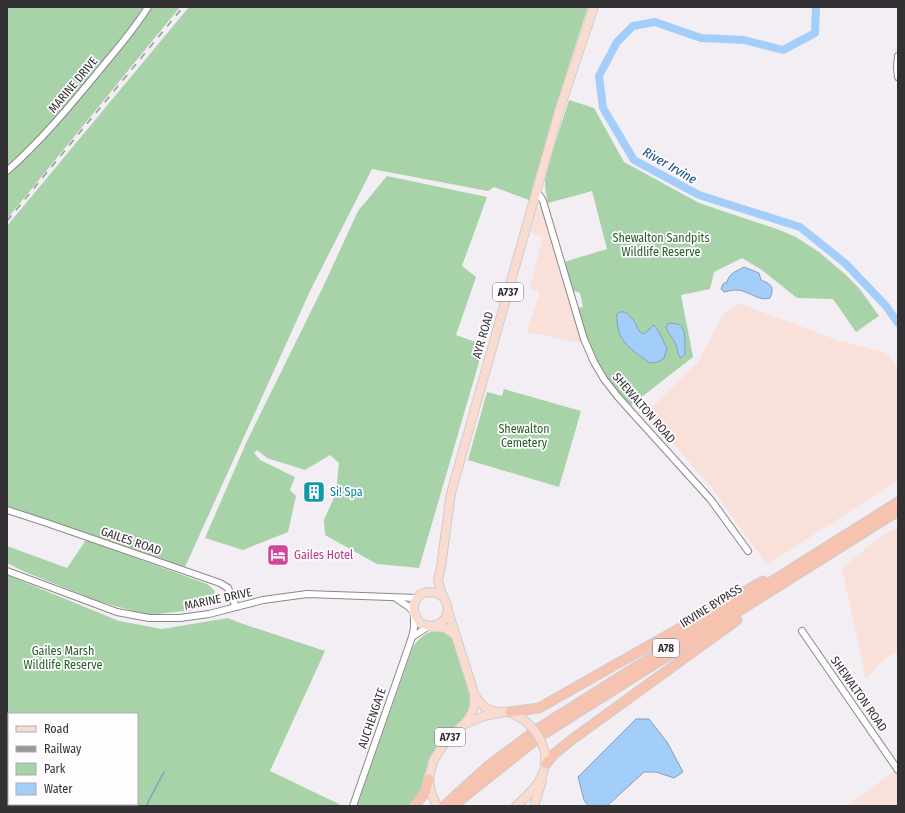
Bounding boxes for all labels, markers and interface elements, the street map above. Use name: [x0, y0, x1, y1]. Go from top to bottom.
street label: MARINE DRIVE: [46, 54, 101, 116]
water label: River Irvine: [640, 144, 699, 187]
park label: Shewalton Sandpits Wildlife Reserve: [612, 231, 710, 259]
road number: A737: [493, 283, 523, 301]
street label: AYR ROAD: [470, 310, 496, 360]
street label: SHEWALTON ROAD: [610, 370, 678, 446]
park label: Shewalton Cemetery: [498, 422, 550, 450]
building icon: Si! Spa: [301, 479, 327, 505]
place label: Si! Spa: [330, 485, 363, 499]
street label: GAILES ROAD: [99, 524, 163, 558]
hotel icon: Gailes Hotel: [265, 542, 291, 568]
place label: Gailes Hotel: [294, 548, 353, 562]
street label: IRVINE BYPASS: [677, 581, 745, 631]
street label: MARINE DRIVE: [183, 585, 253, 613]
road number: A78: [653, 639, 679, 657]
park label: Gailes Marsh Wildlife Reserve: [24, 644, 102, 672]
street label: SHEWALTON ROAD: [828, 654, 890, 734]
street label: AUCHENGATE: [355, 685, 389, 750]
legend: [8, 713, 138, 805]
text: Road: [44, 722, 69, 736]
road number: A737: [435, 728, 465, 746]
text: Railway: [44, 742, 82, 756]
text: Park: [44, 762, 66, 776]
text: Water: [44, 782, 73, 796]

